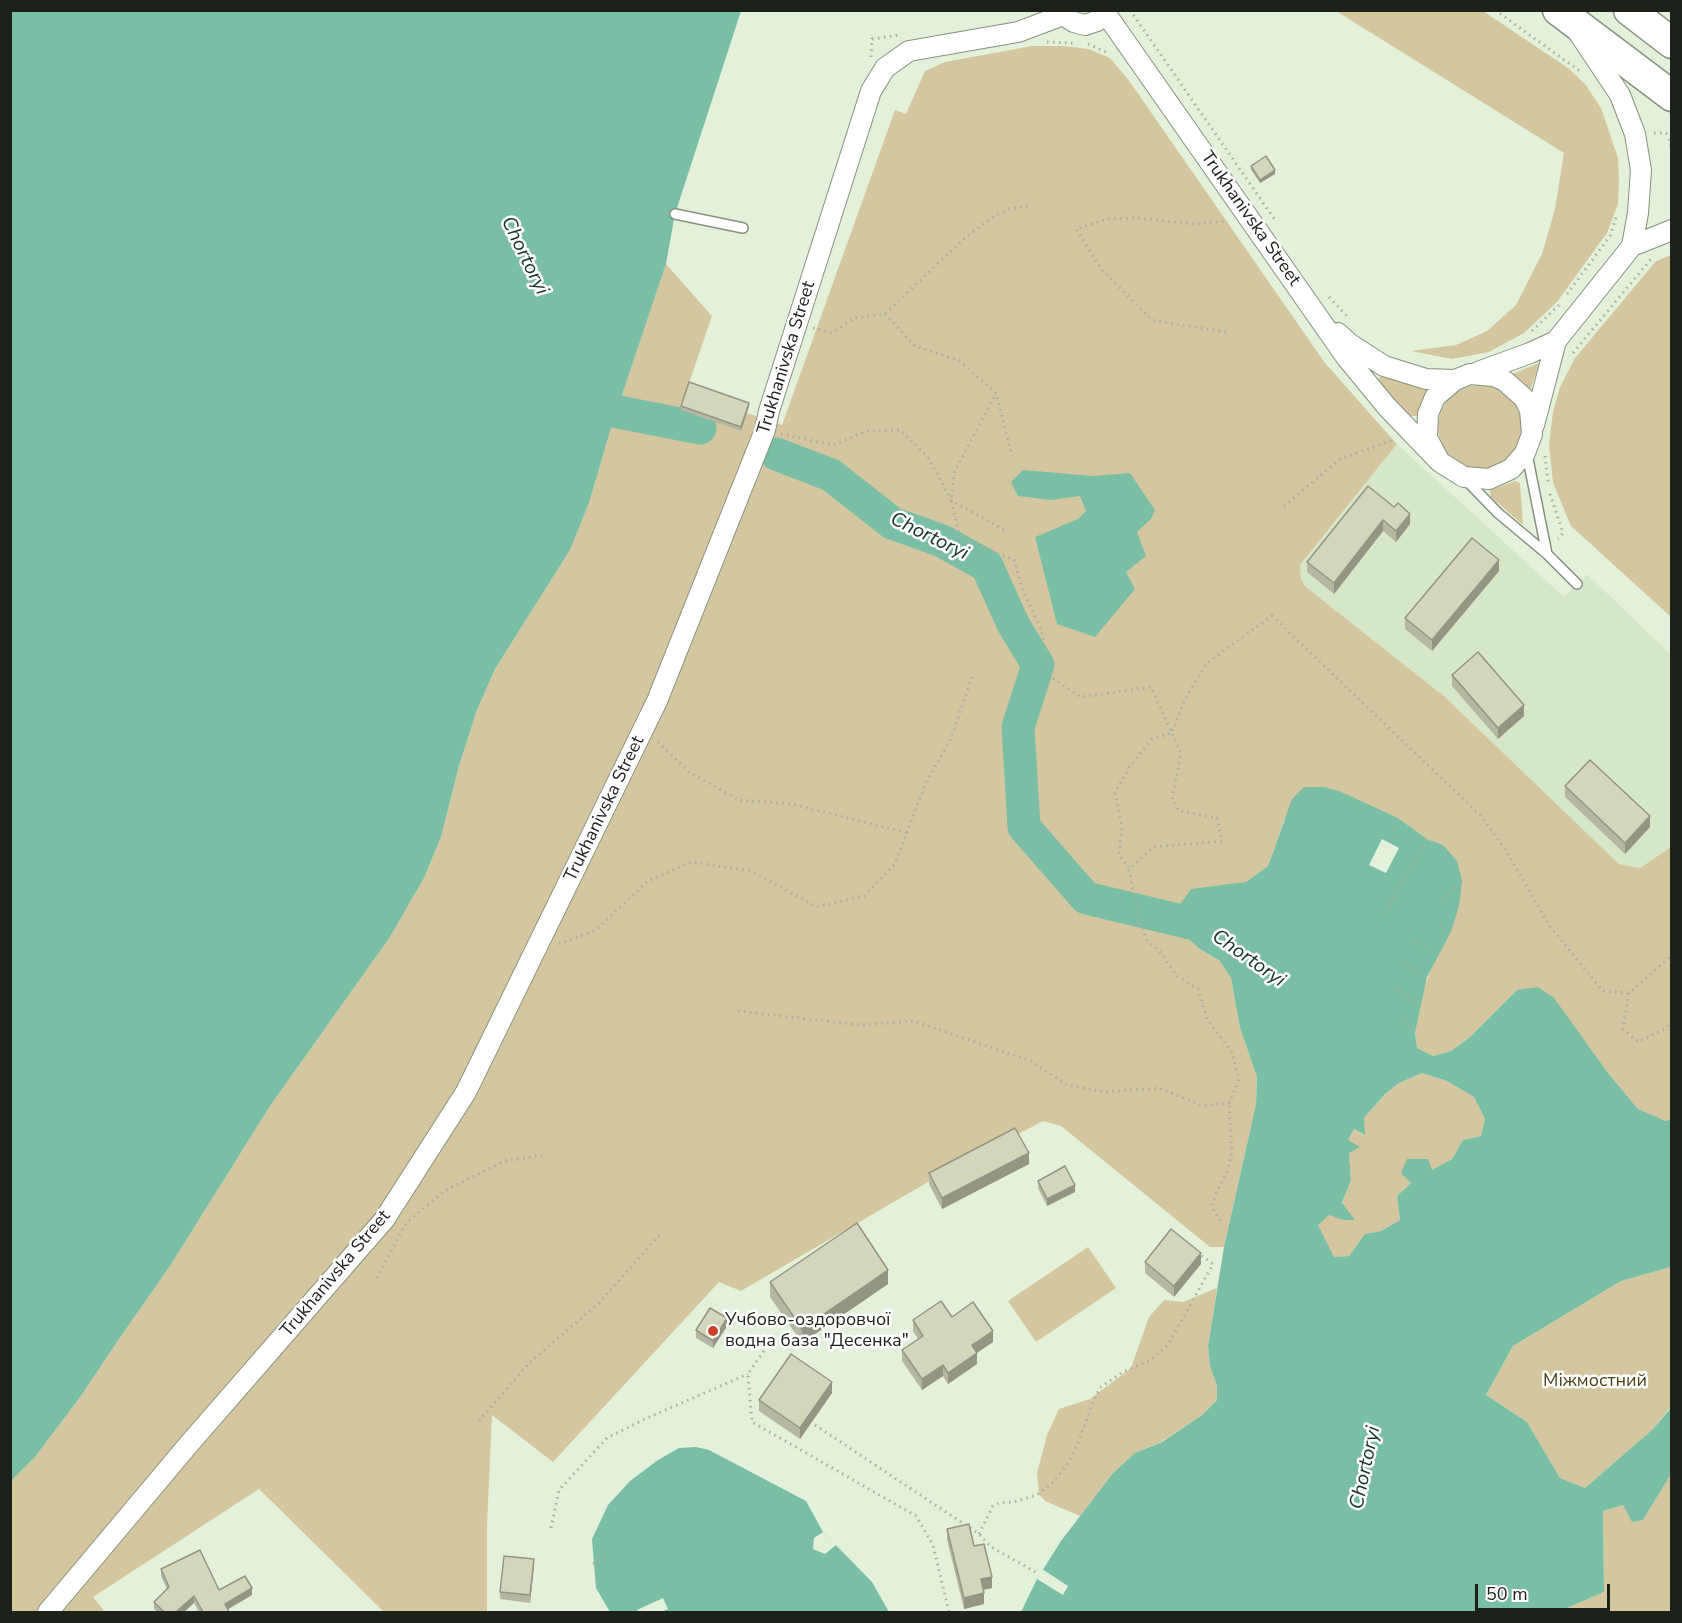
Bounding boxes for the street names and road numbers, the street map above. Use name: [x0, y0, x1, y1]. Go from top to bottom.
street label: Trukhanivska Street: [1196, 148, 1304, 290]
street label: Trukhanivska Street: [753, 279, 821, 437]
street label: Trukhanivska Street: [560, 733, 650, 885]
street label: Trukhanivska Street: [277, 1206, 395, 1342]

